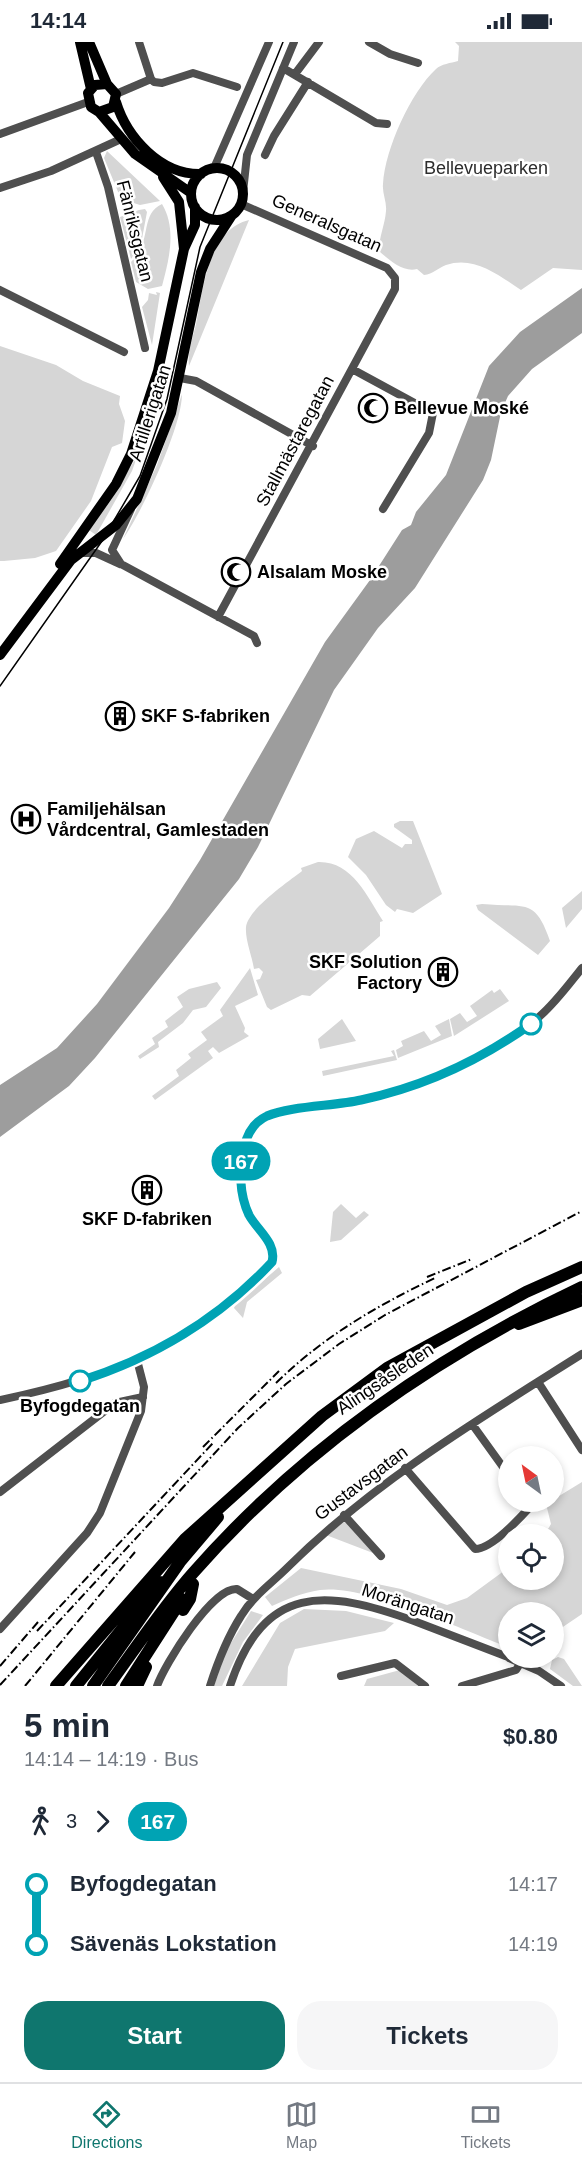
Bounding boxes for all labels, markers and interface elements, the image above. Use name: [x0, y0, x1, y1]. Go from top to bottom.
text: 14:14: [30, 8, 86, 33]
park label: Bellevueparken: [424, 158, 548, 178]
street label: Fänriksgatan: [113, 178, 157, 284]
street label: Generalsgatan: [269, 190, 385, 256]
street label: Artillerigatan: [125, 362, 175, 464]
street label: Stallmästaregatan: [252, 372, 338, 510]
mosque icon: Bellevue Moské: [357, 392, 389, 424]
place label: Bellevue Moské: [394, 398, 529, 418]
mosque icon: Alsalam Moske: [220, 556, 252, 588]
place label: Alsalam Moske: [257, 562, 387, 582]
building icon: SKF S-fabriken: [104, 700, 136, 732]
place label: SKF S-fabriken: [141, 706, 270, 726]
place label: Familjehälsan Vårdcentral, Gamlestaden: [47, 799, 269, 840]
hospital icon: Familjehälsan Vårdcentral, Gamlestaden: [10, 803, 42, 835]
place label: SKF Solution Factory: [309, 952, 422, 993]
building icon: SKF Solution Factory: [427, 956, 459, 988]
unlabelled marker: [520, 1013, 542, 1035]
line badge: 167: [206, 1142, 276, 1180]
text: 167: [223, 1150, 259, 1173]
building icon: SKF D-fabriken: [131, 1174, 163, 1206]
place label: SKF D-fabriken: [82, 1209, 212, 1229]
street label: Alingsåsleden: [333, 1339, 437, 1419]
marker: Byfogdegatan: [69, 1370, 91, 1392]
place label: Byfogdegatan: [20, 1396, 140, 1416]
street label: Gustavsgatan: [311, 1442, 411, 1524]
north arrow: [498, 1446, 564, 1512]
map controls: [498, 1446, 564, 1668]
button: locate: [498, 1524, 564, 1590]
street label: Morängatan: [359, 1580, 457, 1628]
button: layers: [498, 1602, 564, 1668]
text: 5 min: [24, 1707, 110, 1744]
text: $0.80: [503, 1724, 558, 1749]
text: 14:14 – 14:19 · Bus: [24, 1748, 199, 1770]
icon: walk: [24, 1805, 57, 1838]
icon: forward: [86, 1805, 119, 1838]
text: 3: [66, 1810, 77, 1832]
text: 167: [140, 1810, 175, 1833]
text: Byfogdegatan: [70, 1871, 217, 1896]
text: 14:17: [508, 1873, 558, 1895]
text: Sävenäs Lokstation: [70, 1931, 277, 1956]
text: 14:19: [508, 1933, 558, 1955]
button: Start: [24, 2001, 285, 2070]
button: Tickets: [297, 2001, 558, 2070]
tab: Directions: [71, 2098, 142, 2152]
tab: Map: [285, 2098, 318, 2152]
tab: Tickets: [461, 2098, 511, 2152]

